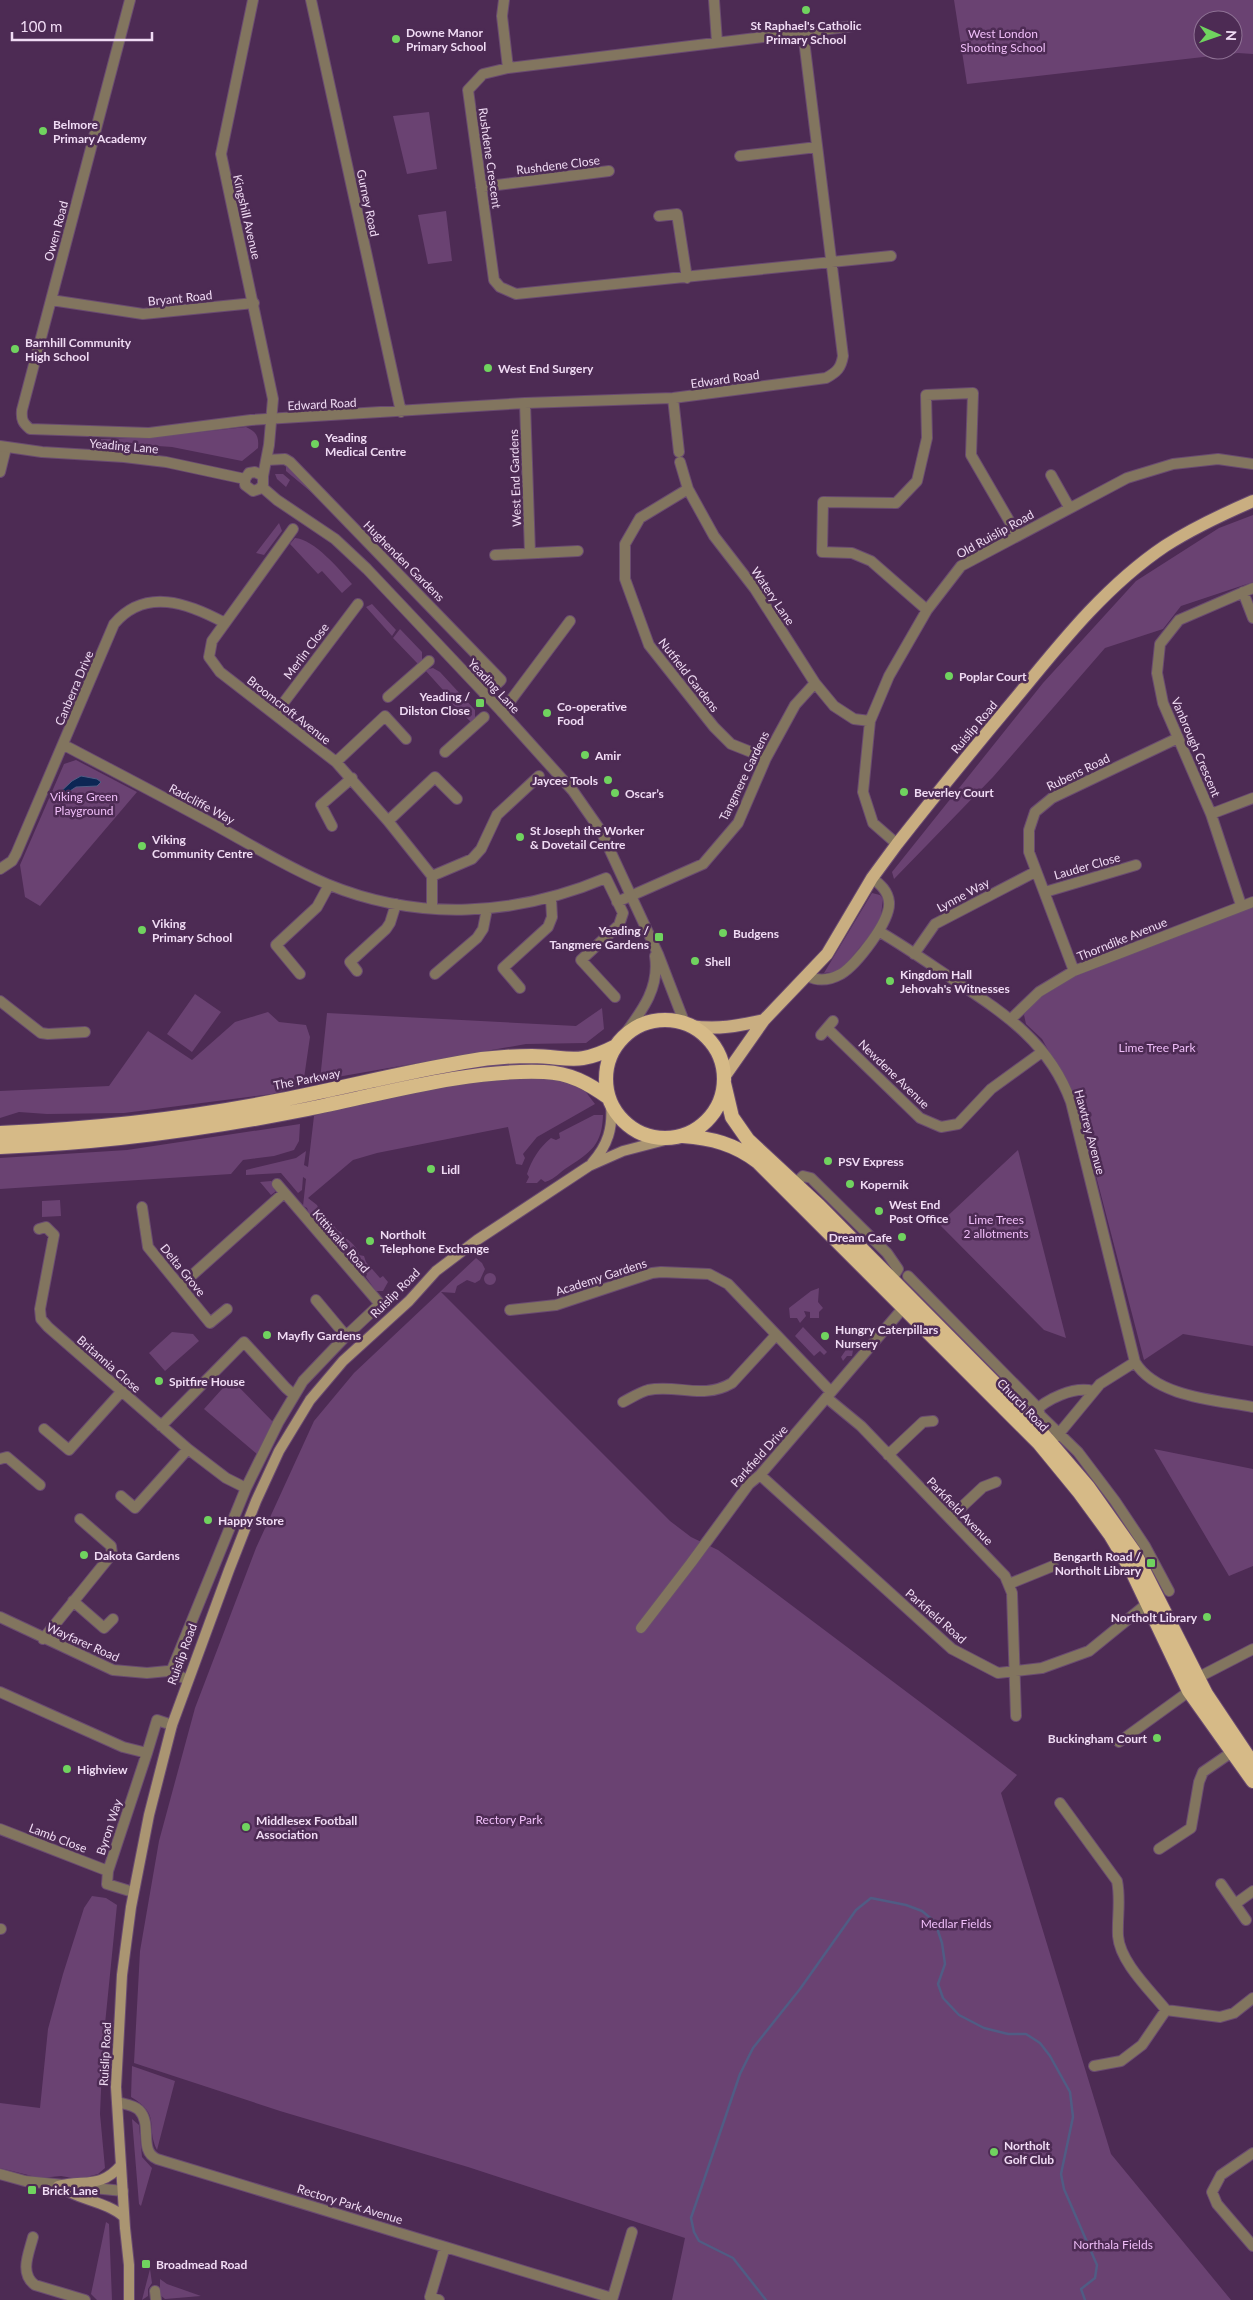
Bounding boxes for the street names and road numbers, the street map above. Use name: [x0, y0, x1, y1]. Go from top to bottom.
street label: Rushdene Crescent: [476, 107, 505, 210]
street label: Rushdene Close: [515, 152, 601, 178]
street label: Gurney Road: [354, 168, 382, 238]
street label: Kingshill Avenue: [230, 173, 264, 261]
street label: Owen Road: [41, 199, 71, 263]
street label: Bryant Road: [147, 287, 213, 309]
street label: Edward Road: [690, 367, 760, 391]
street label: Edward Road: [287, 395, 357, 413]
street label: West End Gardens: [506, 429, 524, 527]
street label: Yeading Lane: [89, 436, 159, 456]
street label: Old Ruislip Road: [954, 507, 1036, 561]
street label: Hughenden Gardens: [360, 517, 448, 605]
street label: Watery Lane: [748, 564, 798, 628]
street label: Merlin Close: [280, 620, 332, 682]
street label: Nutfield Gardens: [655, 635, 723, 715]
street label: Canberra Drive: [51, 648, 97, 728]
street label: Yeading Lane: [465, 656, 523, 716]
street label: Broomcroft Avenue: [244, 673, 334, 747]
street label: Vanbrough Crescent: [1168, 695, 1224, 800]
street label: Ruislip Road: [948, 698, 1000, 756]
street label: Tangmere Gardens: [716, 729, 772, 823]
street label: Rubens Road: [1044, 750, 1112, 794]
street label: Radcliffe Way: [167, 780, 238, 828]
street label: Lauder Close: [1052, 849, 1122, 883]
street label: Lynne Way: [934, 874, 993, 915]
street label: Thorndike Avenue: [1075, 914, 1169, 964]
street label: Newdene Avenue: [855, 1036, 933, 1112]
street label: The Parkway: [272, 1065, 343, 1093]
street label: Hawtrey Avenue: [1071, 1088, 1109, 1176]
street label: Kittiwake Road: [309, 1206, 373, 1276]
street label: Delta Grove: [157, 1241, 209, 1299]
street label: Academy Gardens: [553, 1255, 649, 1299]
street label: Ruislip Road: [367, 1265, 423, 1321]
street label: Britannia Close: [74, 1332, 144, 1396]
street label: Church Road: [994, 1375, 1052, 1435]
street label: Parkfield Drive: [727, 1422, 791, 1490]
street label: Parkfield Avenue: [924, 1474, 996, 1548]
street label: Parkfield Road: [902, 1585, 970, 1647]
street label: Wayfarer Road: [44, 1619, 122, 1665]
street label: Ruislip Road: [164, 1621, 200, 1687]
street label: Byron Way: [93, 1796, 125, 1857]
street label: Lamb Close: [27, 1820, 89, 1856]
street label: Ruislip Road: [96, 2022, 114, 2086]
street label: Rectory Park Avenue: [295, 2181, 405, 2227]

